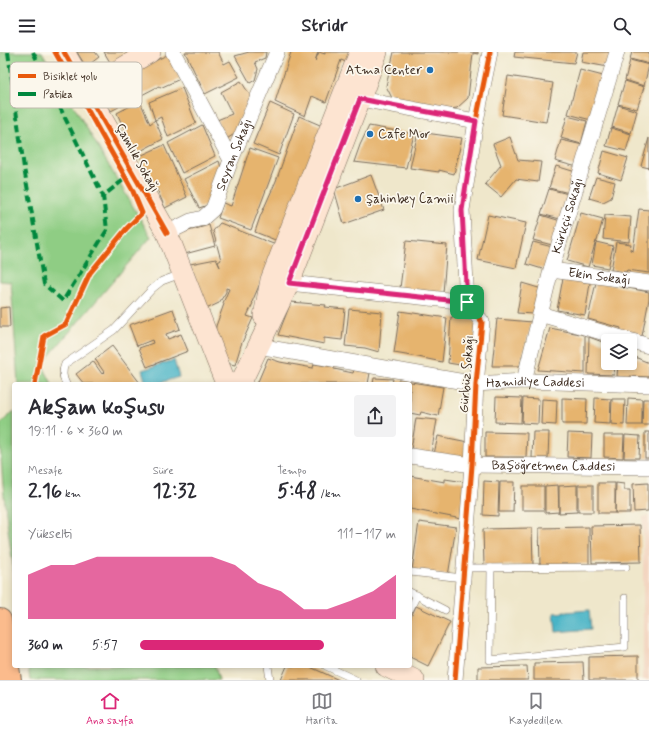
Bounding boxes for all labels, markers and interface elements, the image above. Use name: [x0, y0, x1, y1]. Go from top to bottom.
text: Stridr: [302, 14, 347, 38]
icon: menu: [16, 15, 38, 37]
icon: search: [611, 15, 633, 37]
legend: [10, 62, 142, 108]
place label: Atma Center: [346, 62, 423, 79]
marker: Atma Center: [425, 65, 435, 75]
text: Bisiklet yolu: [43, 70, 97, 84]
text: Patika: [43, 88, 73, 102]
street label: Seyran Sokağı: [212, 116, 256, 193]
street label: Çamlık Sokağı: [111, 120, 163, 196]
place label: Cafe Mor: [378, 126, 431, 143]
marker: Cafe Mor: [365, 129, 375, 139]
street label: Kürkçü Sokağı: [548, 176, 587, 256]
place label: Şahinbey Camii: [366, 191, 454, 208]
marker: Şahinbey Camii: [353, 194, 363, 204]
street label: Ekin Sokağı: [567, 264, 632, 289]
pin: [450, 285, 484, 319]
icon: arrive: [456, 291, 478, 313]
map controls: [601, 334, 637, 370]
button: layers: [601, 334, 637, 370]
street label: Gürbüz Sokağı: [456, 335, 478, 413]
street label: Hamidiye Caddesi: [486, 372, 585, 392]
text: Akşam koşusu: [28, 394, 165, 422]
button: share: [354, 395, 396, 437]
text: 19:11 · 6 × 360 m: [28, 423, 123, 440]
street label: Başöğretmen Caddesi: [491, 457, 615, 475]
text: Mesafe: [28, 464, 63, 478]
text: Süre: [153, 464, 174, 478]
text: Tempo: [277, 464, 306, 478]
text: 2.16: [28, 478, 62, 505]
text: 12:32: [153, 478, 197, 505]
text: 5:48: [277, 478, 317, 505]
text: km: [62, 487, 81, 501]
text: /km: [317, 487, 341, 501]
text: Yükselti: [28, 526, 72, 543]
text: 111–117 m: [337, 526, 396, 543]
text: 360 m: [28, 637, 63, 654]
text: 5:57: [92, 637, 118, 654]
tab: Ana sayfa: [86, 690, 134, 728]
tab: Harita: [306, 690, 337, 728]
tab: Kaydedilen: [509, 690, 563, 728]

